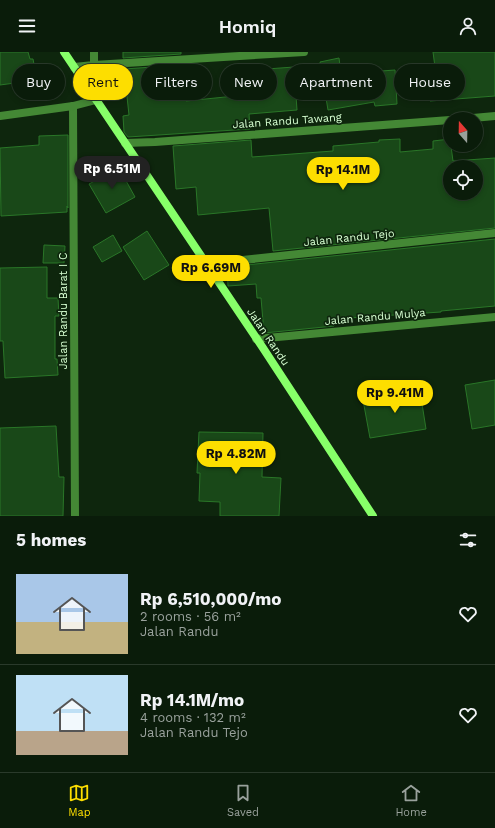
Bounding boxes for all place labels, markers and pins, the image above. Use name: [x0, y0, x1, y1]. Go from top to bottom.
pin: Rp 6.51M: [71, 156, 153, 190]
pin: Rp 14.1M: [302, 157, 384, 191]
pin: Rp 6.69M: [170, 255, 252, 289]
pin: Rp 9.41M: [354, 380, 436, 414]
pin: Rp 4.82M: [195, 441, 277, 475]

